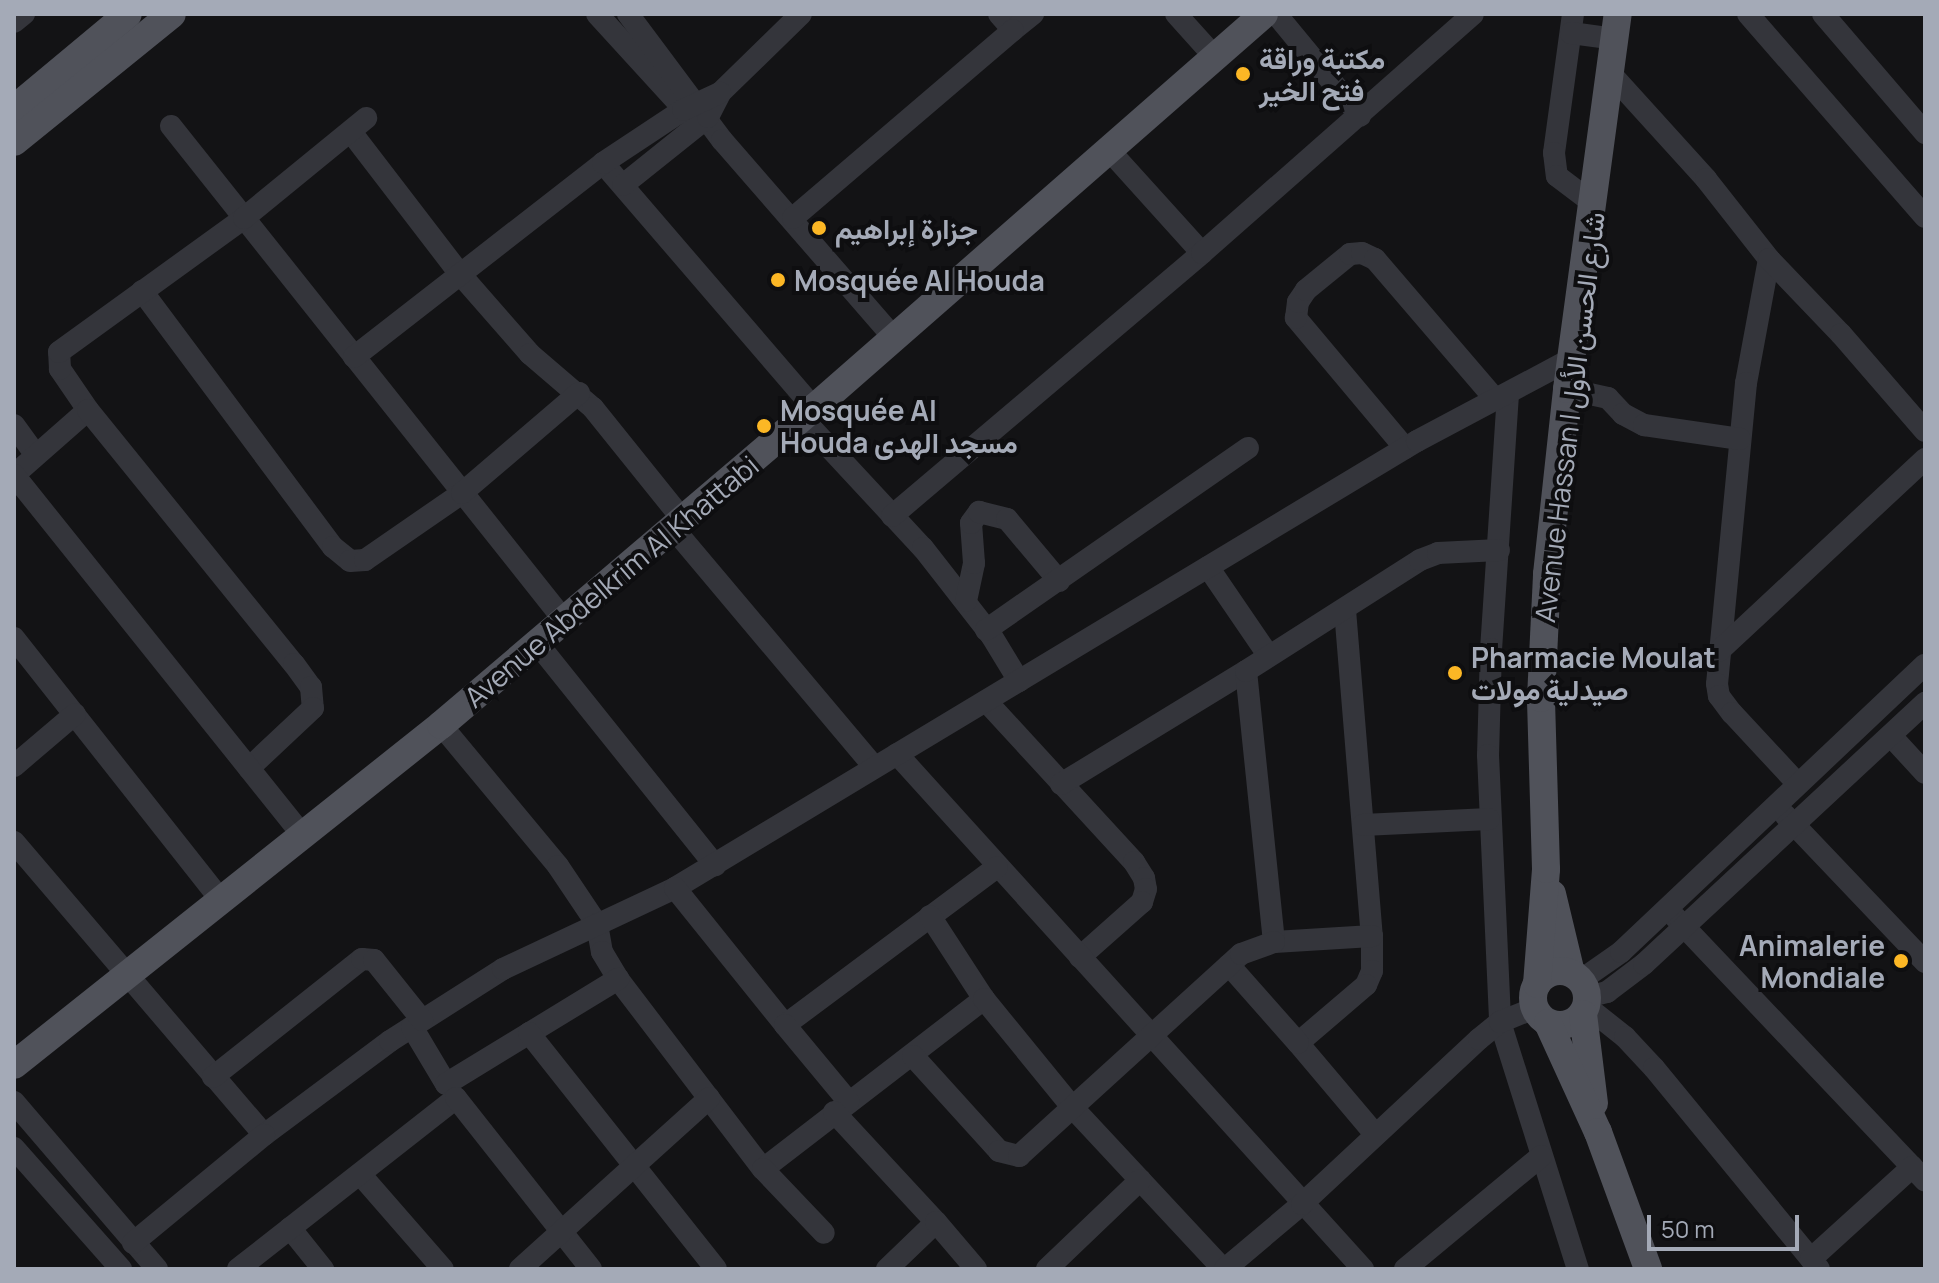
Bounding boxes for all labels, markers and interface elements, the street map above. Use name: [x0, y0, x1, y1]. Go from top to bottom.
place label: مكتبة وراقة فتح الخير: [1259, 41, 1385, 107]
marker: مكتبة وراقة فتح الخير: [1234, 65, 1252, 83]
street label: Avenue Hassan I شارع الحسن الأول: [1527, 210, 1611, 624]
place label: جزارة إبراهيم: [835, 211, 978, 245]
marker: جزارة إبراهيم: [810, 219, 828, 237]
place label: Mosquée Al Houda: [794, 263, 1045, 297]
marker: Mosquée Al Houda: [769, 271, 787, 289]
place label: Mosquée Al Houda مسجد الهدى: [780, 393, 1018, 459]
marker: Mosquée Al Houda مسجد الهدى: [755, 417, 773, 435]
street label: Avenue Abdelkrim Al Khattabi: [457, 448, 765, 714]
place label: Pharmacie Moulat صيدلية مولات: [1471, 640, 1716, 706]
marker: Pharmacie Moulat صيدلية مولات: [1446, 664, 1464, 682]
place label: Animalerie Mondiale: [1739, 928, 1885, 994]
marker: Animalerie Mondiale: [1892, 952, 1910, 970]
scale bar: [1651, 1199, 1803, 1249]
text: 50 m: [1661, 1212, 1715, 1245]

